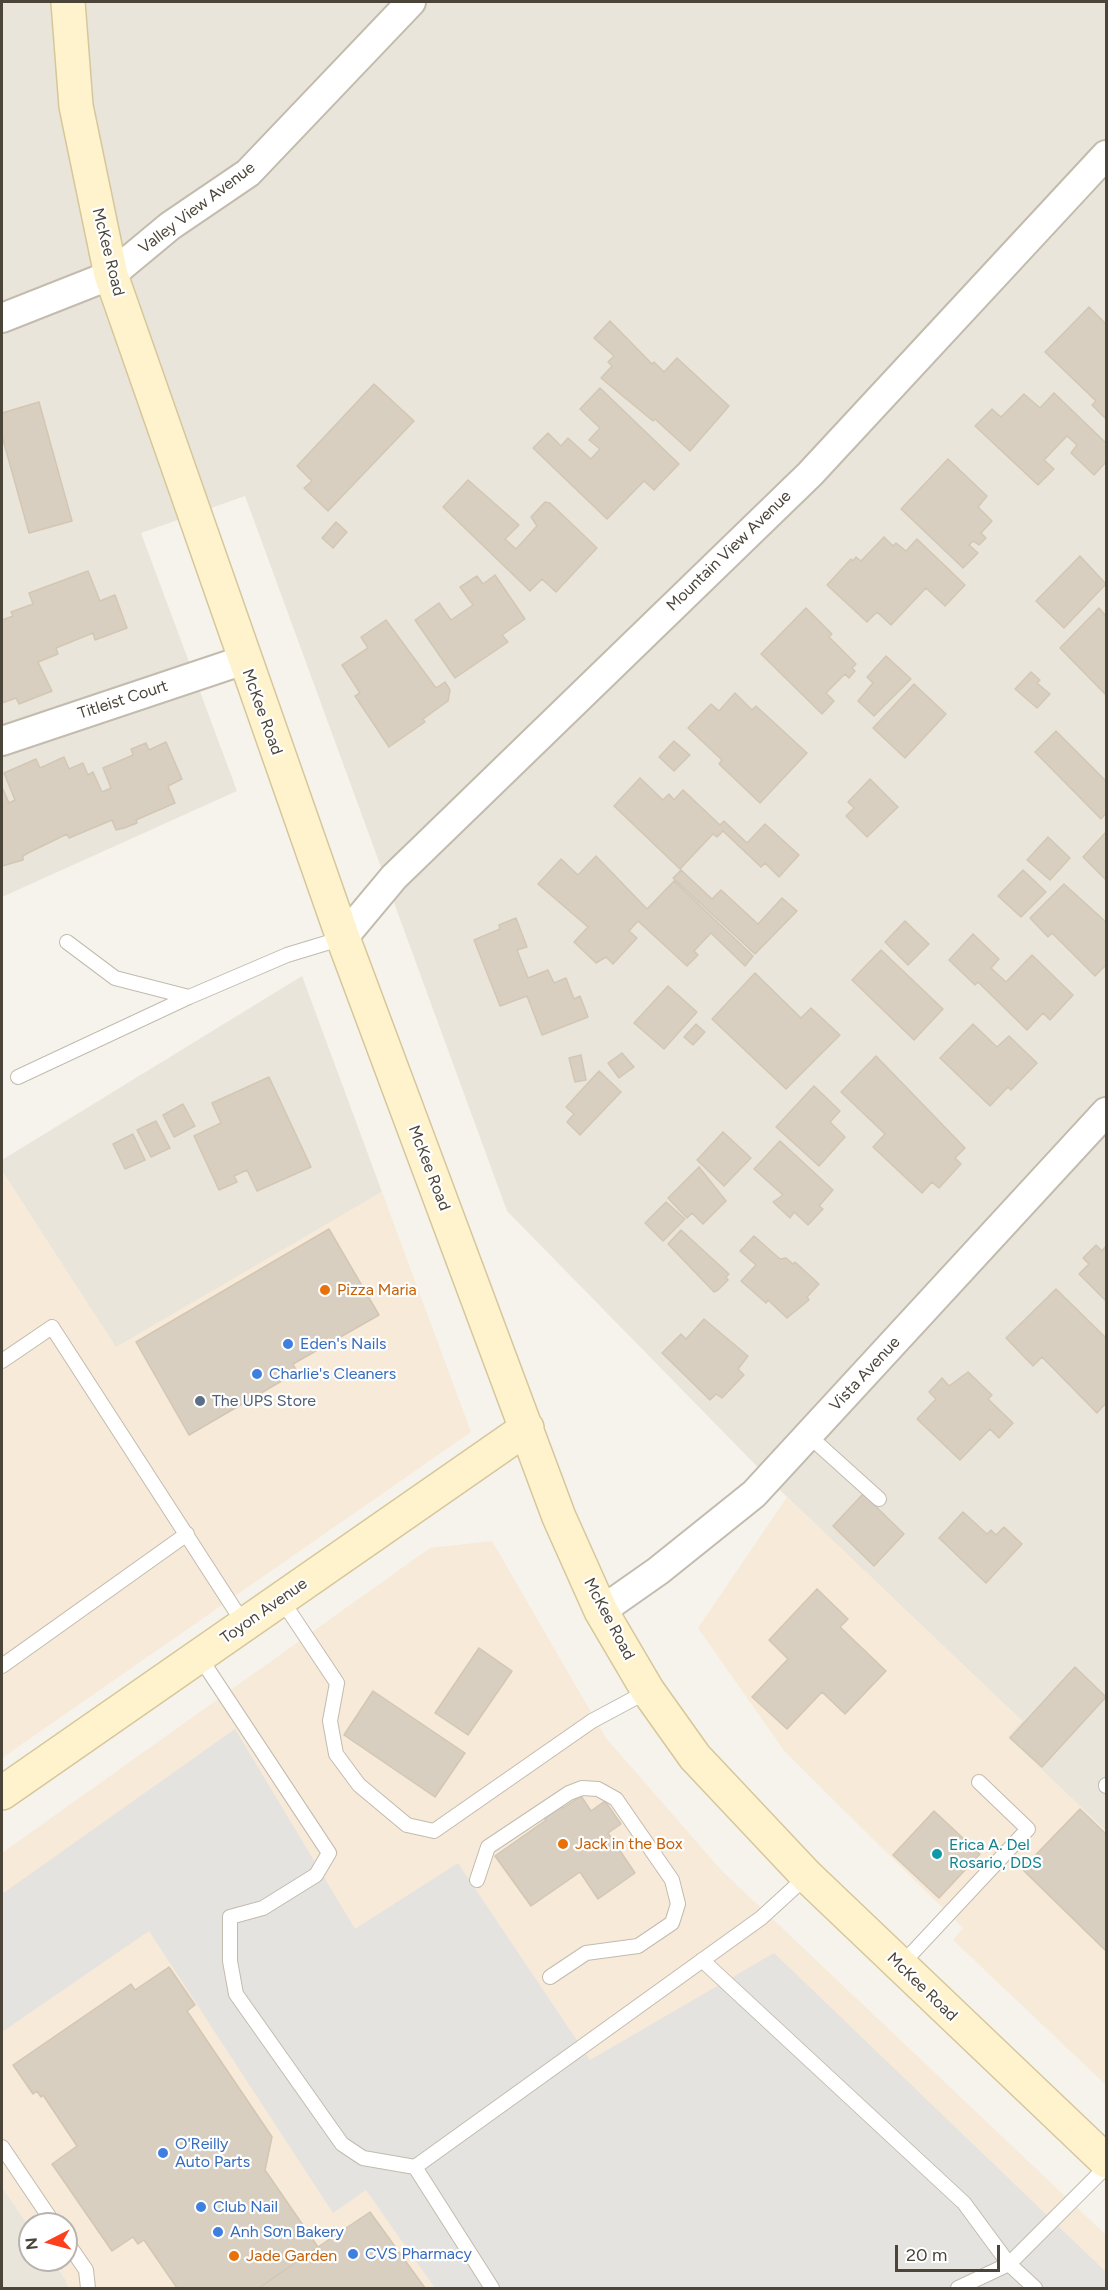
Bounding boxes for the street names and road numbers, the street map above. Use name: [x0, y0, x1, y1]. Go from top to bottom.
street label: Valley View Avenue: [135, 158, 259, 258]
street label: McKee Road: [88, 206, 128, 298]
street label: Mountain View Avenue: [663, 487, 795, 615]
street label: McKee Road: [238, 666, 286, 758]
street label: Titleist Court: [76, 676, 170, 724]
street label: McKee Road: [404, 1123, 454, 1213]
street label: Vista Avenue: [826, 1333, 904, 1415]
street label: Toyon Avenue: [217, 1574, 311, 1648]
street label: McKee Road: [579, 1575, 639, 1663]
street label: McKee Road: [883, 1949, 961, 2025]

